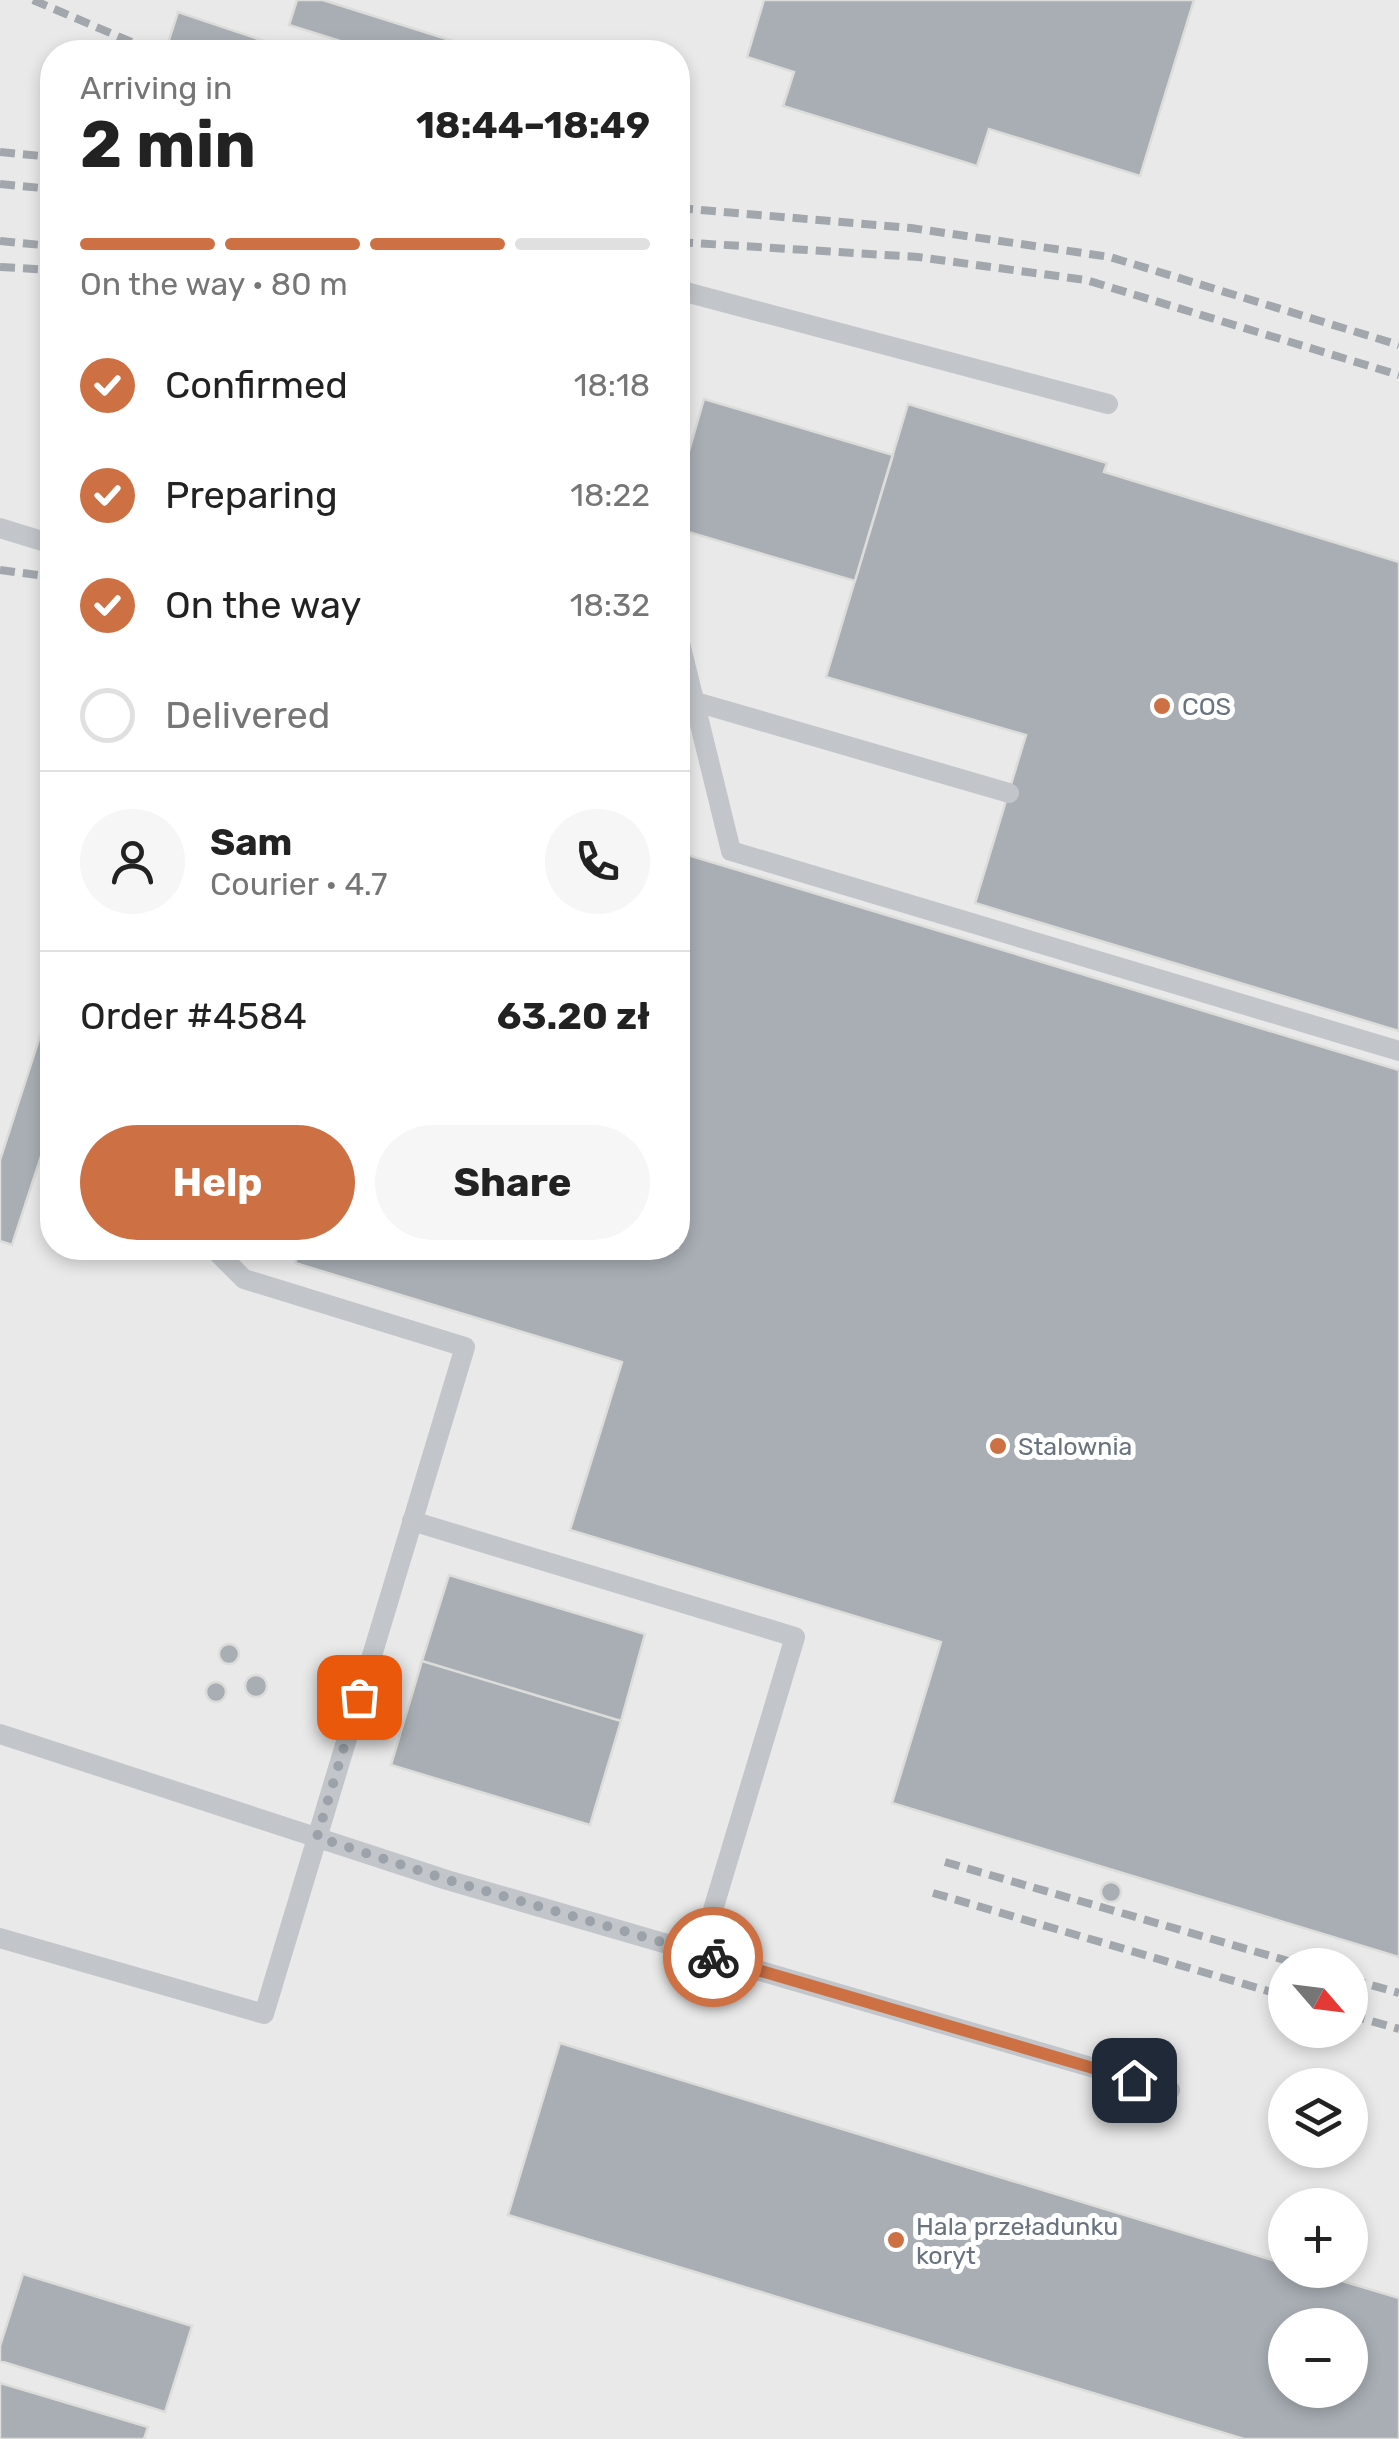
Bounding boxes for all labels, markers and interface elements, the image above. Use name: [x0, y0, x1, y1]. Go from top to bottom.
text: Arriving in: [80, 69, 232, 107]
text: 18:44–18:49: [416, 102, 650, 148]
text: 2 min: [80, 106, 256, 183]
text: On the way · 80 m: [80, 265, 348, 303]
icon: check: [80, 358, 135, 413]
text: Confirmed: [165, 362, 348, 408]
text: 18:18: [574, 366, 650, 404]
icon: check: [80, 468, 135, 523]
text: Preparing: [165, 472, 338, 518]
text: 18:22: [570, 476, 650, 514]
icon: check: [80, 578, 135, 633]
text: On the way: [165, 582, 361, 628]
text: 18:32: [570, 586, 650, 624]
text: Delivered: [165, 692, 330, 738]
place label: COS: [1182, 692, 1231, 721]
marker: COS: [1151, 695, 1173, 717]
button: person: [80, 809, 185, 914]
button: phone: [545, 809, 650, 914]
text: Sam: [210, 819, 292, 865]
text: Courier · 4.7: [210, 865, 387, 903]
text: Order #4584: [80, 993, 307, 1039]
text: 63.20 zł: [497, 993, 650, 1039]
button: Help: [80, 1125, 355, 1240]
button: Share: [375, 1125, 650, 1240]
place label: Stalownia: [1018, 1432, 1132, 1461]
marker: Stalownia: [987, 1435, 1009, 1457]
pin: [317, 1655, 402, 1740]
icon: bag: [332, 1670, 387, 1725]
courier: [663, 1907, 763, 2007]
icon: bike: [686, 1930, 741, 1985]
north arrow: [1268, 1948, 1368, 2048]
map controls: [1268, 1948, 1368, 2408]
pin: [1092, 2038, 1177, 2123]
icon: home: [1107, 2053, 1162, 2108]
button: layers: [1268, 2068, 1368, 2168]
button: +: [1268, 2188, 1368, 2288]
place label: Hala przeładunku koryt: [916, 2212, 1118, 2270]
marker: Hala przeładunku koryt: [885, 2229, 907, 2251]
button: −: [1268, 2308, 1368, 2408]

